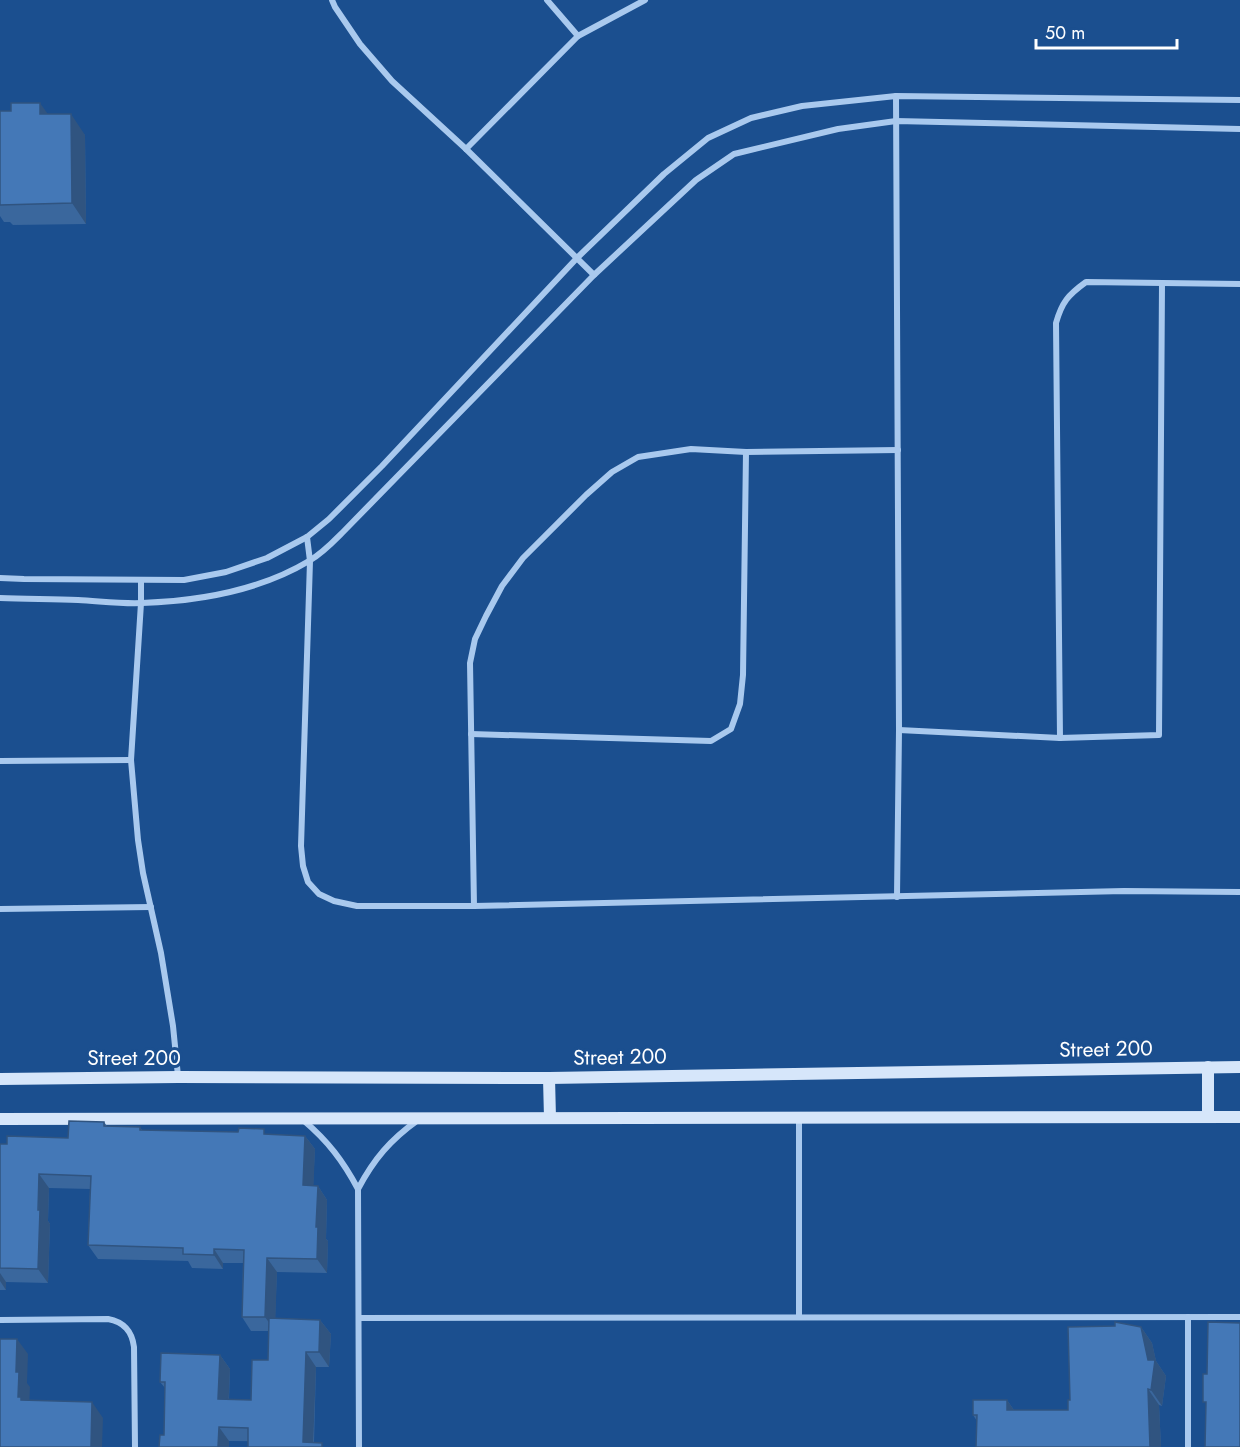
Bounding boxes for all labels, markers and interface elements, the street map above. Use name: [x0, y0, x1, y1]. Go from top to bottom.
scale bar: [1036, 12, 1177, 50]
text: 50 m: [1045, 20, 1085, 46]
street label: Street 200: [1059, 1033, 1153, 1065]
street label: Street 200: [573, 1041, 667, 1073]
street label: Street 200: [87, 1043, 181, 1073]

